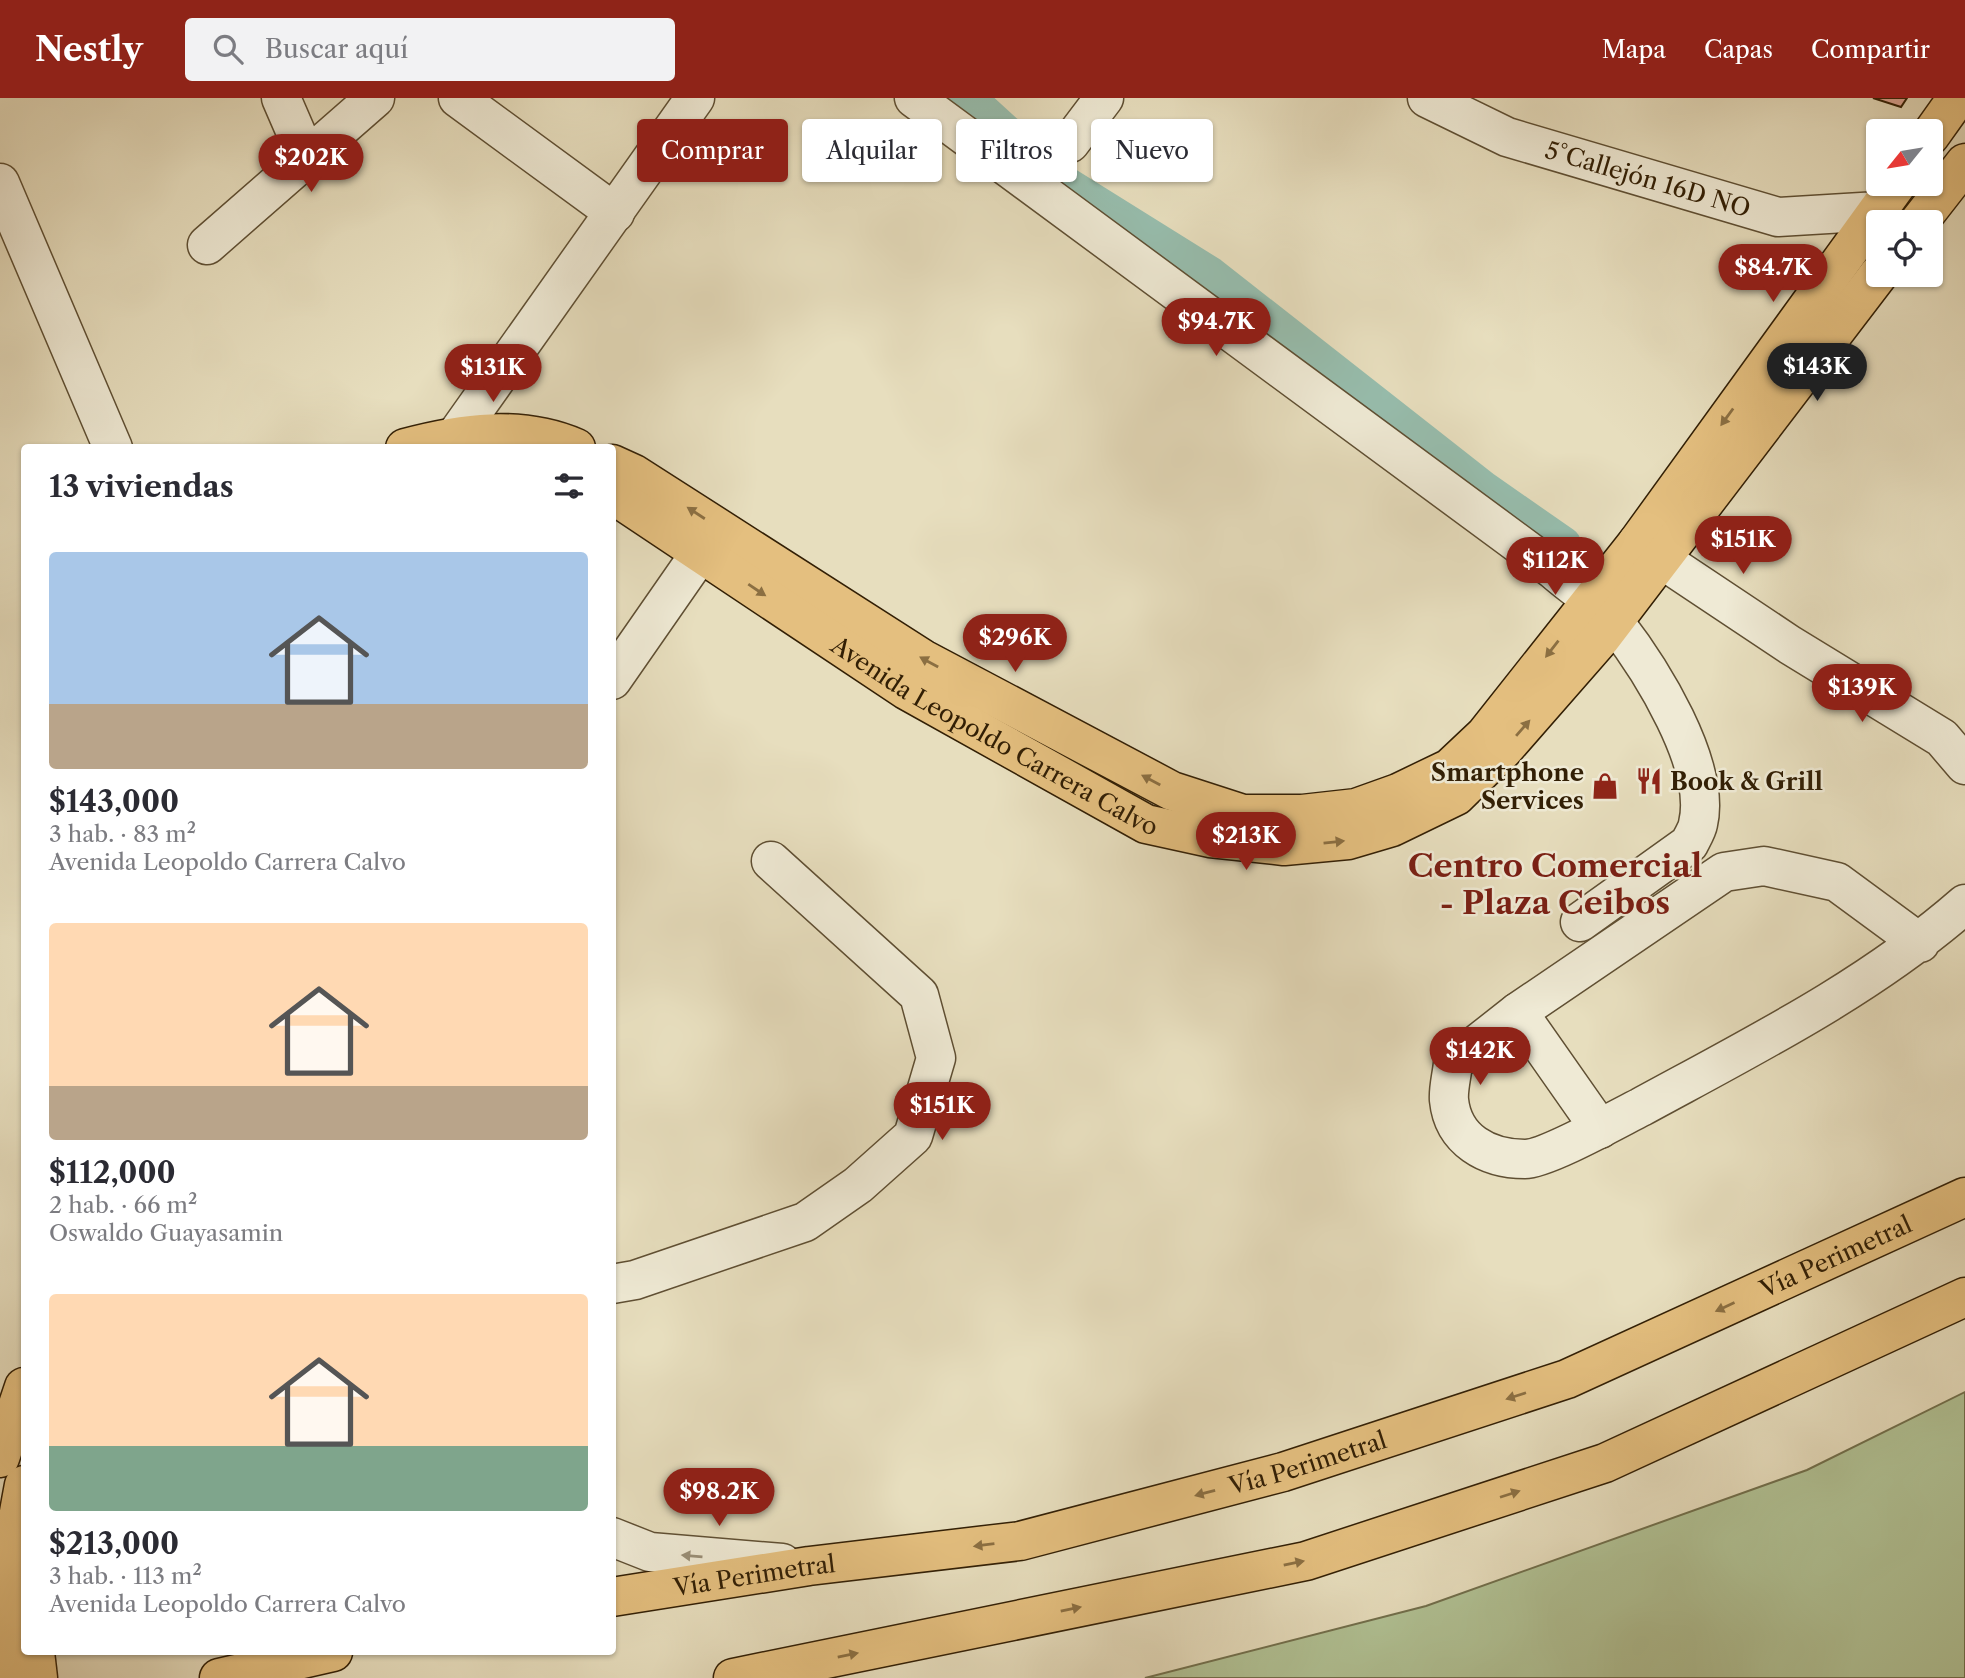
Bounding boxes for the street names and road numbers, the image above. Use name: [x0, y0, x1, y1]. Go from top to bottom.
street label: 5°Callejón 16D NO: [1542, 135, 1754, 223]
street label: Avenida Leopoldo Carrera Calvo: [825, 629, 1160, 841]
street label: Vía Perimetral: [1754, 1209, 1916, 1304]
street label: Vía Perimetral: [1225, 1425, 1390, 1500]
street label: Vía Perimetral: [670, 1549, 837, 1602]

